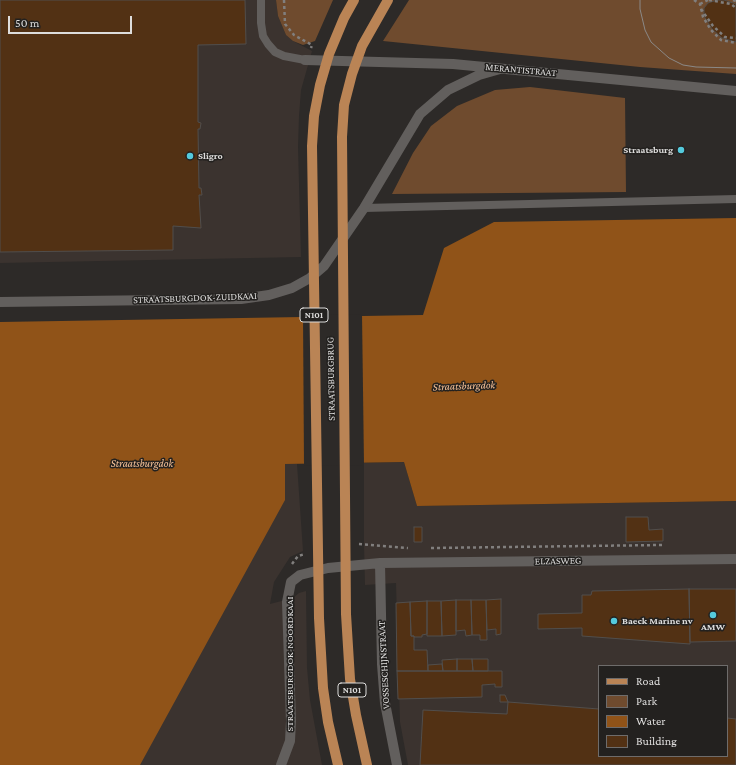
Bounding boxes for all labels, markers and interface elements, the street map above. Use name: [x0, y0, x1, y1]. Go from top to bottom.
scale bar: [10, 8, 134, 34]
text: 50 m: [15, 16, 39, 30]
street label: MERANTISTRAAT: [485, 61, 557, 79]
place label: Straatsburg: [623, 144, 673, 156]
marker: Straatsburg: [676, 145, 686, 155]
place label: Sligro: [198, 150, 223, 162]
marker: Sligro: [185, 151, 195, 161]
street label: STRAATSBURGDOK-ZUIDKAAI: [133, 290, 257, 306]
road number: N101: [300, 308, 328, 322]
street label: STRAATSBURGBRUG: [324, 337, 338, 421]
water label: Straatsburgdok: [433, 378, 495, 394]
water label: Straatsburgdok: [111, 457, 173, 471]
street label: ELZASWEG: [535, 555, 581, 567]
street label: STRAATSBURGDOK-NOORDKAAI: [284, 597, 296, 731]
marker: AMW: [708, 610, 718, 620]
place label: Baeck Marine nv: [622, 615, 693, 627]
marker: Baeck Marine nv: [609, 616, 619, 626]
street label: VOSSESCHIJNSTRAAT: [376, 620, 392, 710]
place label: AMW: [701, 621, 725, 633]
legend: [598, 665, 728, 757]
text: Road: [636, 674, 660, 688]
road number: N101: [338, 683, 366, 697]
text: Park: [636, 694, 657, 708]
text: Water: [636, 714, 665, 728]
text: Building: [636, 734, 677, 748]

